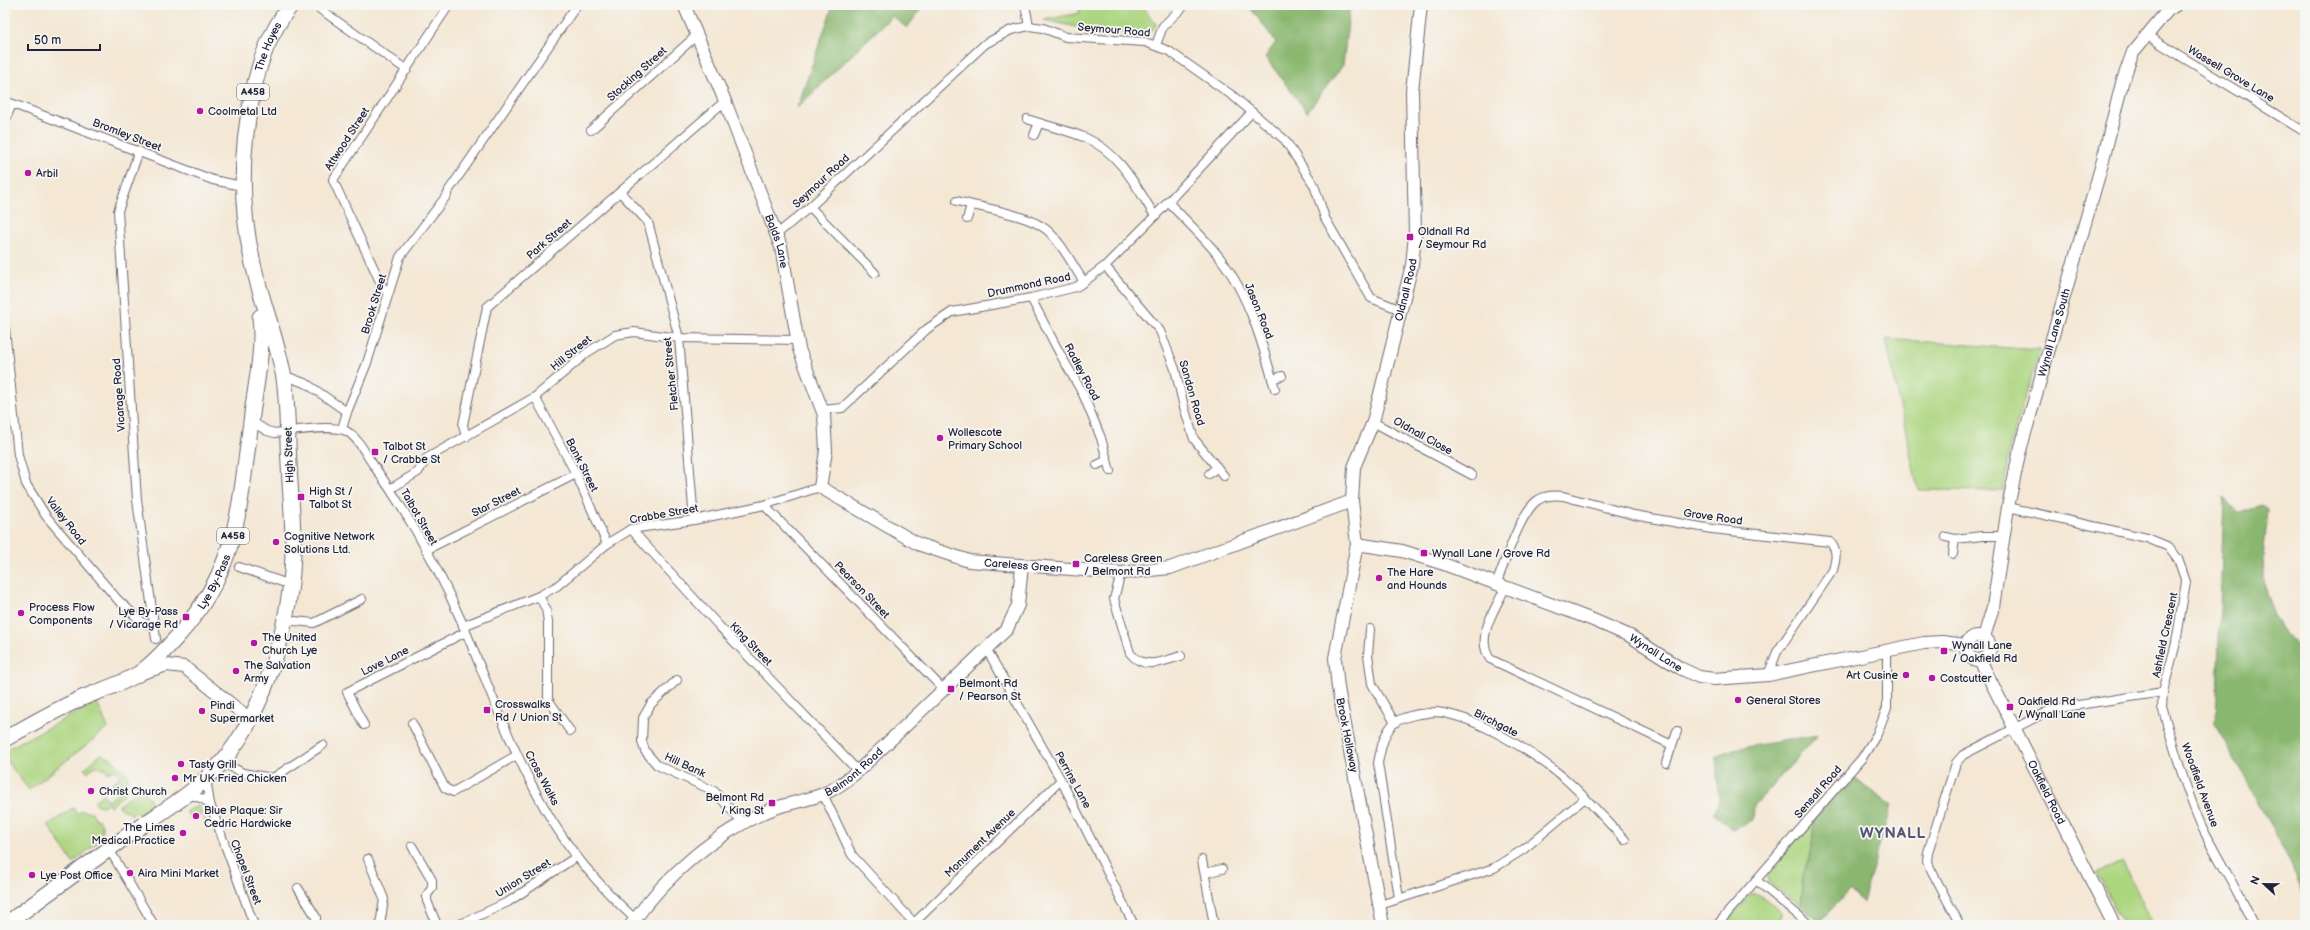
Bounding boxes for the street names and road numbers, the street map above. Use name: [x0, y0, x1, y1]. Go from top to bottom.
street label: The Hayes: [252, 19, 285, 73]
street label: Seymour Road: [1077, 20, 1151, 40]
street label: Wassell Grove Lane: [2185, 43, 2277, 105]
street label: Stocking Street: [605, 44, 670, 104]
road number: A458: [237, 84, 269, 100]
street label: Attwood Street: [322, 105, 373, 173]
street label: Bromley Street: [91, 116, 164, 154]
street label: Seymour Road: [790, 151, 852, 211]
street label: Balds Lane: [762, 212, 791, 269]
street label: Park Street: [524, 216, 574, 262]
street label: Oldnall Road: [1392, 258, 1419, 322]
street label: Drummond Road: [986, 270, 1072, 300]
street label: Brook Street: [359, 272, 389, 336]
street label: Jason Road: [1242, 281, 1276, 341]
street label: Wynall Lane South: [2035, 287, 2073, 378]
street label: Hill Street: [548, 332, 594, 373]
street label: Fletcher Street: [661, 336, 681, 411]
street label: Radley Road: [1061, 341, 1103, 403]
street label: Vicarage Road: [110, 358, 128, 432]
street label: Sandon Road: [1176, 359, 1208, 427]
street label: Oldnall Close: [1391, 414, 1455, 458]
street label: High Street: [282, 426, 296, 483]
street label: Bank Street: [563, 436, 601, 494]
street label: Star Street: [470, 484, 523, 520]
street label: Talbot Street: [398, 487, 441, 548]
street label: Valley Road: [43, 494, 89, 548]
street label: Crabbe Street: [629, 501, 700, 526]
street label: Grove Road: [1683, 506, 1743, 528]
road number: A458: [217, 528, 249, 544]
street label: Lye By-Pass: [195, 552, 233, 612]
street label: Careless Green: [984, 556, 1063, 575]
street label: Pearson Street: [832, 559, 893, 622]
street label: Ashfield Crescent: [2150, 591, 2181, 679]
street label: King Street: [727, 620, 775, 669]
street label: Wynall Lane: [1627, 631, 1685, 675]
street label: Love Lane: [359, 643, 411, 679]
street label: Brook Holloway: [1333, 696, 1361, 774]
street label: Birchgate: [1472, 706, 1521, 740]
street label: Woodfield Avenue: [2179, 741, 2221, 829]
street label: Belmont Road: [822, 745, 885, 799]
street label: Cross Walks: [522, 748, 562, 808]
street label: Perrins Lane: [1052, 749, 1094, 811]
street label: Hill Bank: [662, 750, 708, 780]
street label: Oakfield Road: [2025, 758, 2068, 826]
street label: Sensall Road: [1792, 763, 1844, 821]
street label: Monument Avenue: [942, 806, 1018, 880]
street label: Chapel Street: [228, 838, 265, 907]
street label: Union Street: [493, 856, 553, 900]

